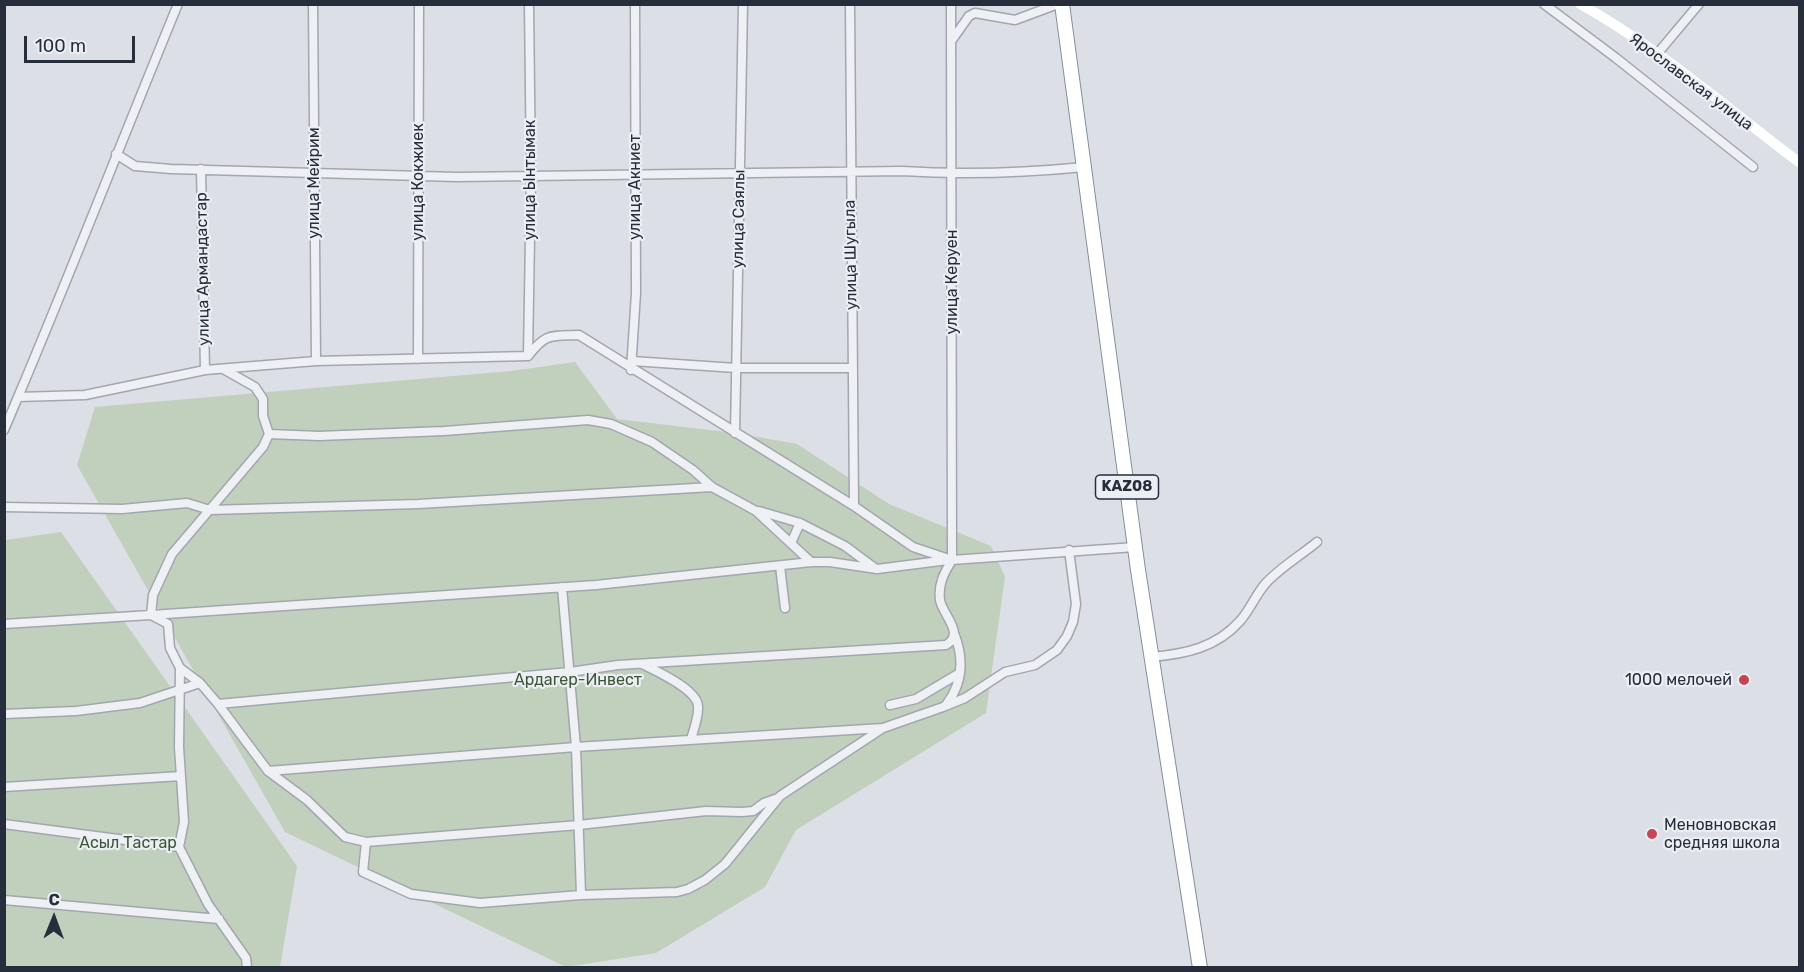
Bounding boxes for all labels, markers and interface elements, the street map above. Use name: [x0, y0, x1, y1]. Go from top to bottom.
scale bar: [27, 24, 138, 62]
street label: Ярославская улица: [1625, 29, 1757, 135]
text: 100 m: [35, 35, 86, 57]
street label: улица Ынтымак: [520, 120, 540, 240]
street label: улица Кокжиек: [408, 123, 428, 241]
street label: улица Мейрим: [304, 127, 324, 239]
street label: улица Акниет: [625, 134, 645, 240]
street label: улица Саялы: [729, 169, 749, 269]
street label: улица Армандастар: [192, 192, 214, 346]
street label: улица Шугыла: [840, 200, 862, 310]
street label: улица Керуен: [942, 229, 962, 335]
road number: KAZ08: [1096, 475, 1158, 499]
park label: Ардагер-Инвест: [514, 670, 642, 690]
place label: 1000 мелочей: [1625, 670, 1732, 690]
marker: 1000 мелочей: [1737, 673, 1751, 687]
place label: Меновновская средняя школа: [1664, 815, 1780, 853]
marker: Меновновская средняя школа: [1645, 827, 1659, 841]
park label: Асыл Тастар: [79, 833, 177, 853]
north arrow: [24, 888, 84, 948]
text: С: [49, 890, 60, 909]

